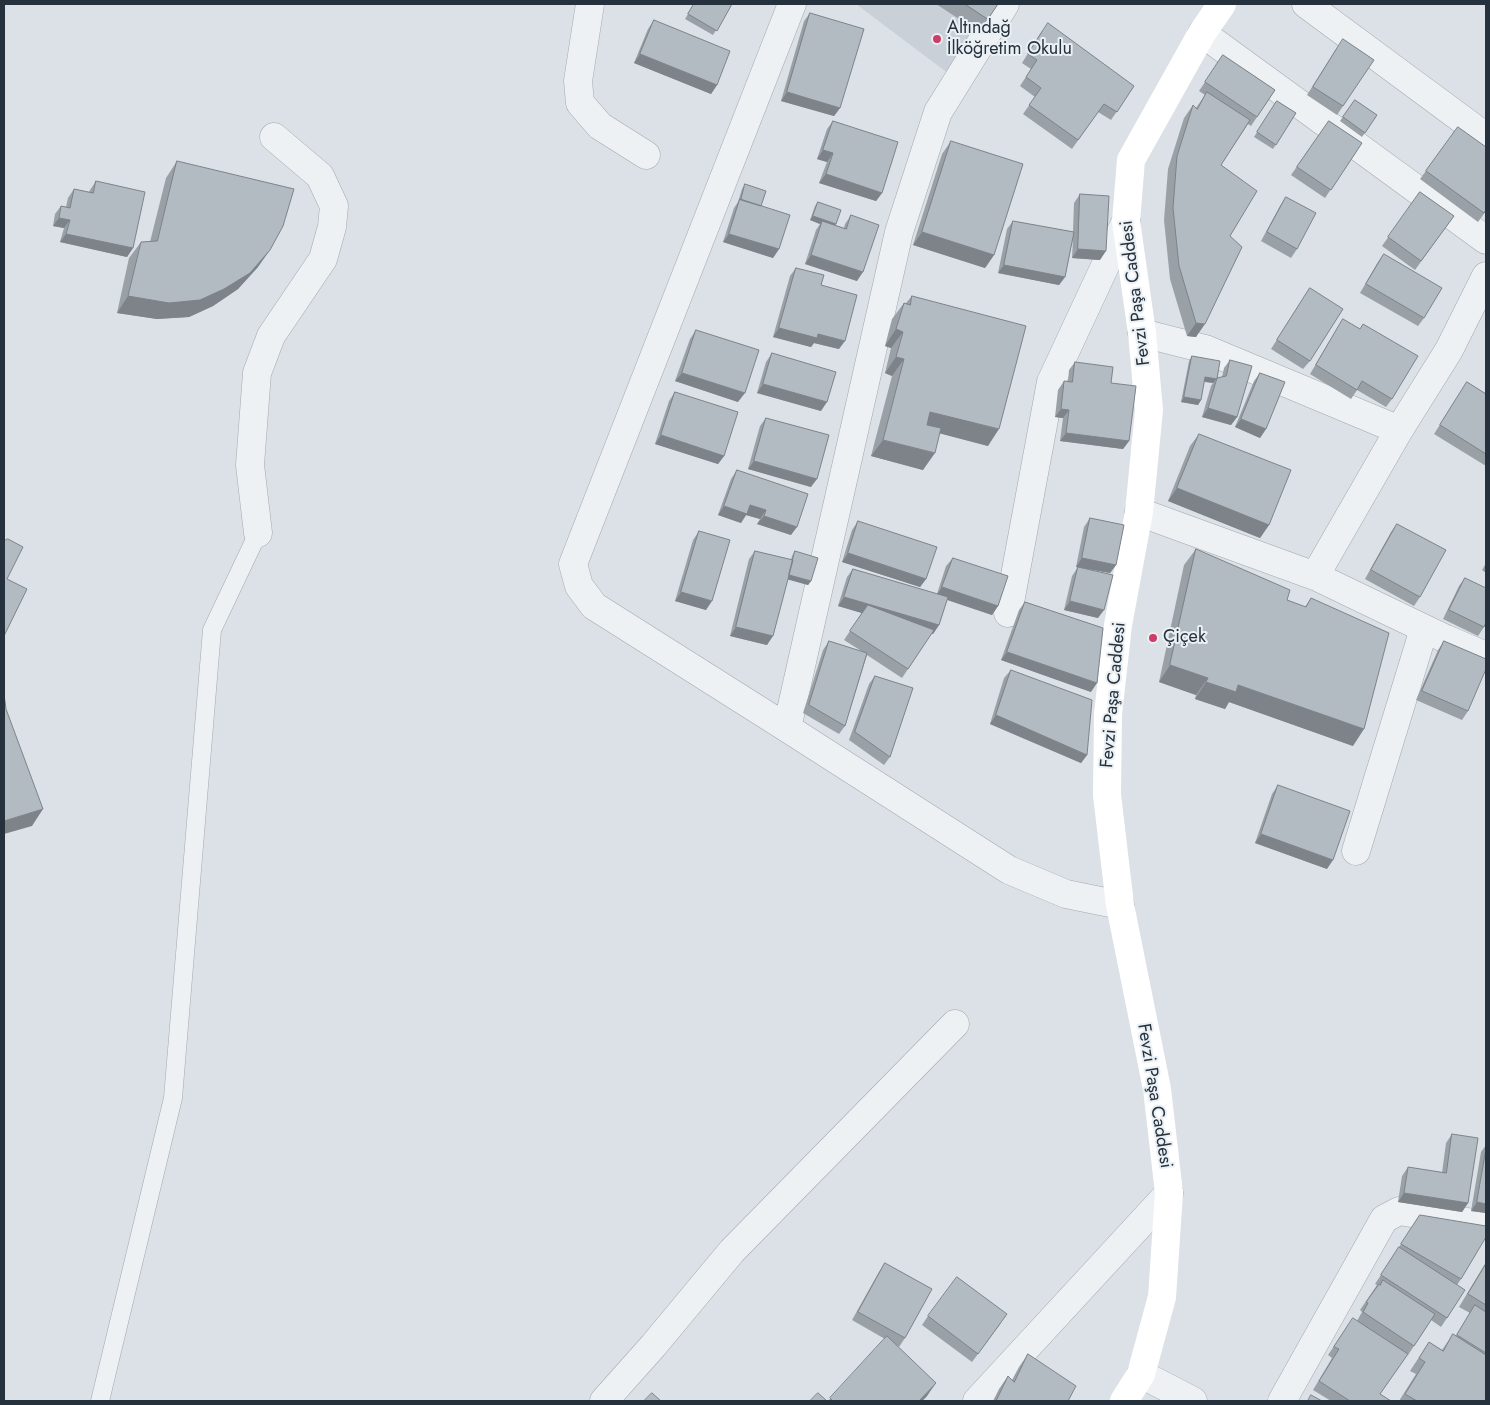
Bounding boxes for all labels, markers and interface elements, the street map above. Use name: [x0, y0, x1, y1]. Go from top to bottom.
place label: Altındağ İlköğretim Okulu: [947, 18, 1072, 60]
marker: Altındağ İlköğretim Okulu: [931, 33, 943, 45]
street label: Fevzi Paşa Caddesi: [1116, 219, 1156, 367]
street label: Fevzi Paşa Caddesi: [1097, 621, 1131, 769]
place label: Çiçek: [1163, 627, 1206, 649]
marker: Çiçek: [1147, 632, 1159, 644]
street label: Fevzi Paşa Caddesi: [1132, 1022, 1176, 1170]

